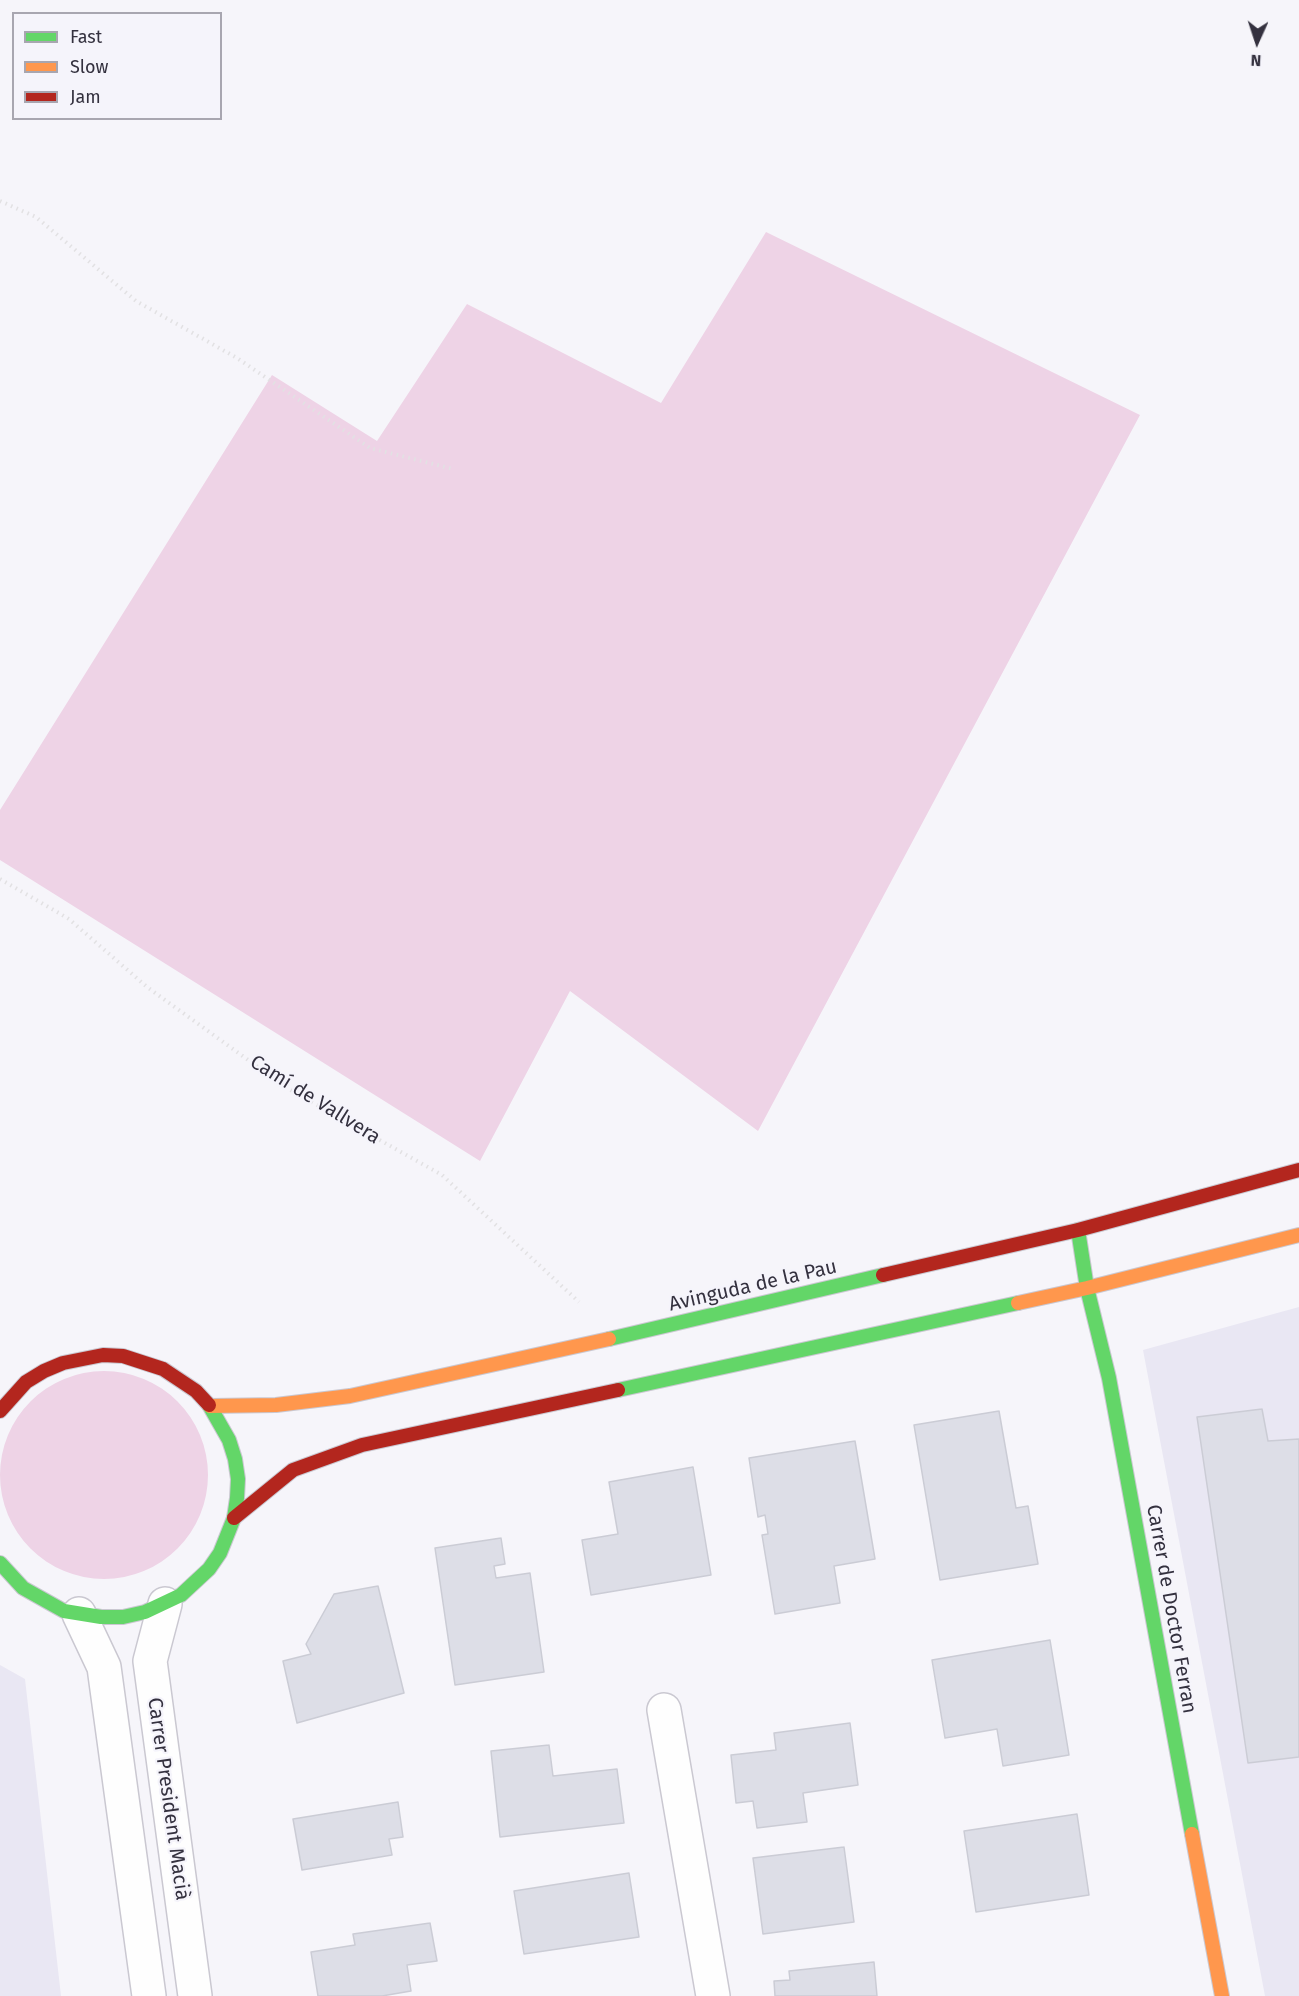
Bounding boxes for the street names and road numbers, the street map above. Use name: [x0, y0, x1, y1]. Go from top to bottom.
street label: Camí de Vallvera: [245, 1050, 385, 1150]
street label: Avinguda de la Pau: [667, 1255, 839, 1317]
street label: Carrer de Doctor Ferran: [1141, 1503, 1201, 1715]
street label: Carrer President Macià: [142, 1696, 194, 1902]

